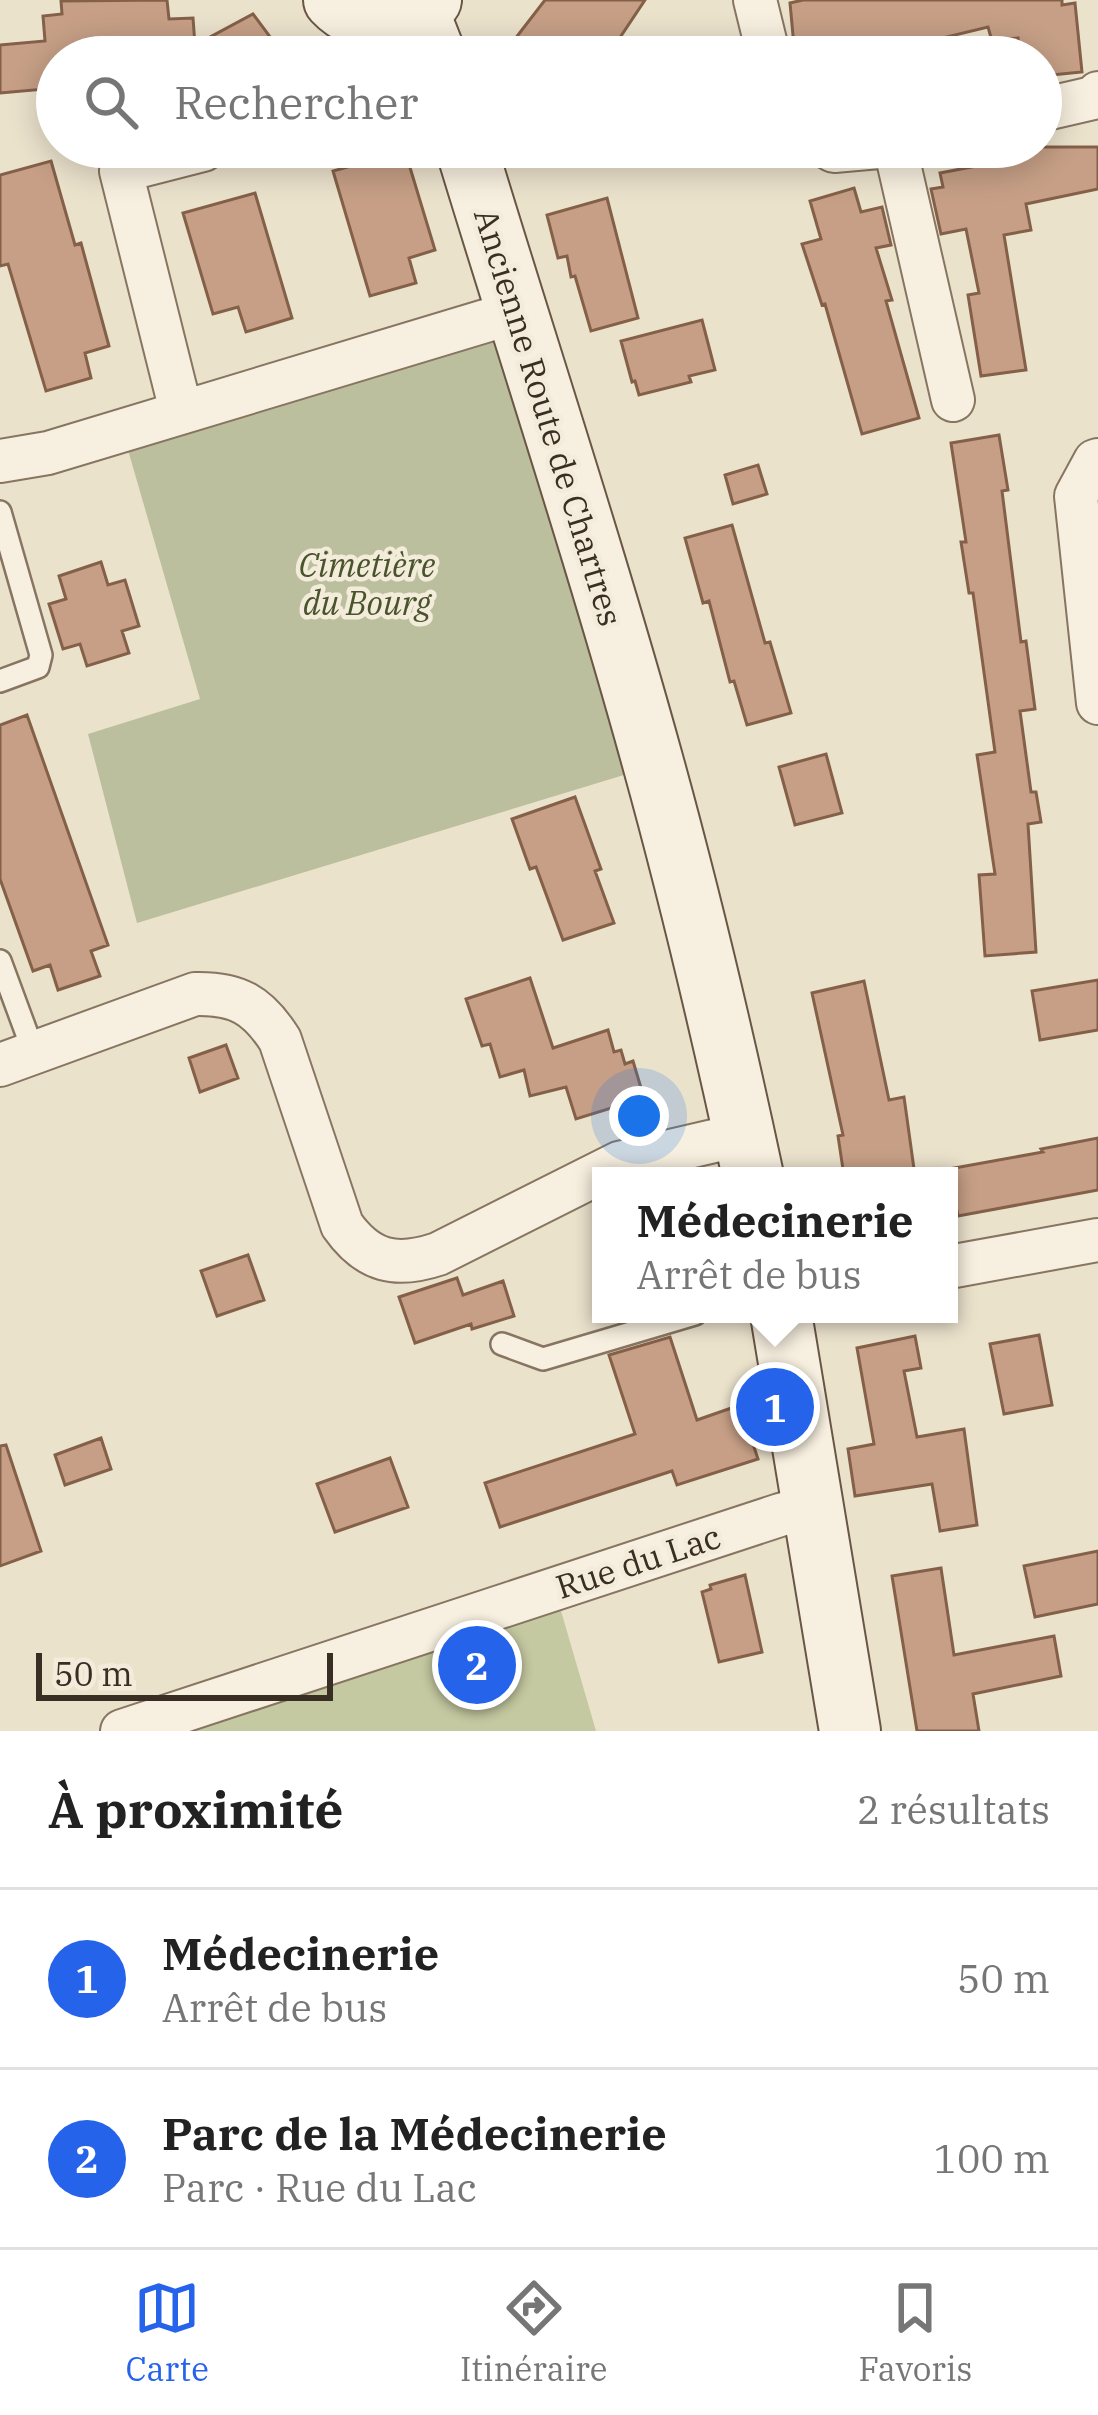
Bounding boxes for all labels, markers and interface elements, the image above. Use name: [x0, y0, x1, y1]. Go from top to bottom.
search box: [36, 36, 1062, 168]
icon: search: [78, 69, 144, 135]
text: Rechercher: [174, 73, 418, 131]
street label: Ancienne Route de Chartres: [465, 203, 633, 631]
park label: Cimetière du Bourg: [299, 543, 436, 624]
your location: [609, 1086, 669, 1146]
popup: [592, 1167, 958, 1323]
text: Médecinerie: [636, 1191, 914, 1249]
text: Arrêt de bus: [636, 1249, 862, 1300]
pin: 1: [736, 1362, 814, 1452]
street label: Rue du Lac: [550, 1514, 726, 1608]
pin: 2: [438, 1620, 516, 1710]
scale bar: [36, 1647, 333, 1700]
text: 50 m: [54, 1652, 133, 1695]
text: À proximité: [48, 1776, 343, 1842]
text: 2 résultats: [857, 1784, 1050, 1835]
text: Médecinerie: [162, 1924, 439, 1982]
text: 1: [75, 1953, 99, 2004]
text: 50 m: [957, 1953, 1050, 2004]
text: Arrêt de bus: [162, 1982, 387, 2033]
text: Parc de la Médecinerie: [162, 2104, 667, 2162]
text: 2: [75, 2133, 99, 2184]
text: 100 m: [934, 2133, 1050, 2184]
text: Parc · Rue du Lac: [162, 2162, 477, 2213]
tab: Carte: [126, 2275, 209, 2390]
tab: Itinéraire: [460, 2275, 608, 2390]
tab: Favoris: [859, 2275, 972, 2390]

